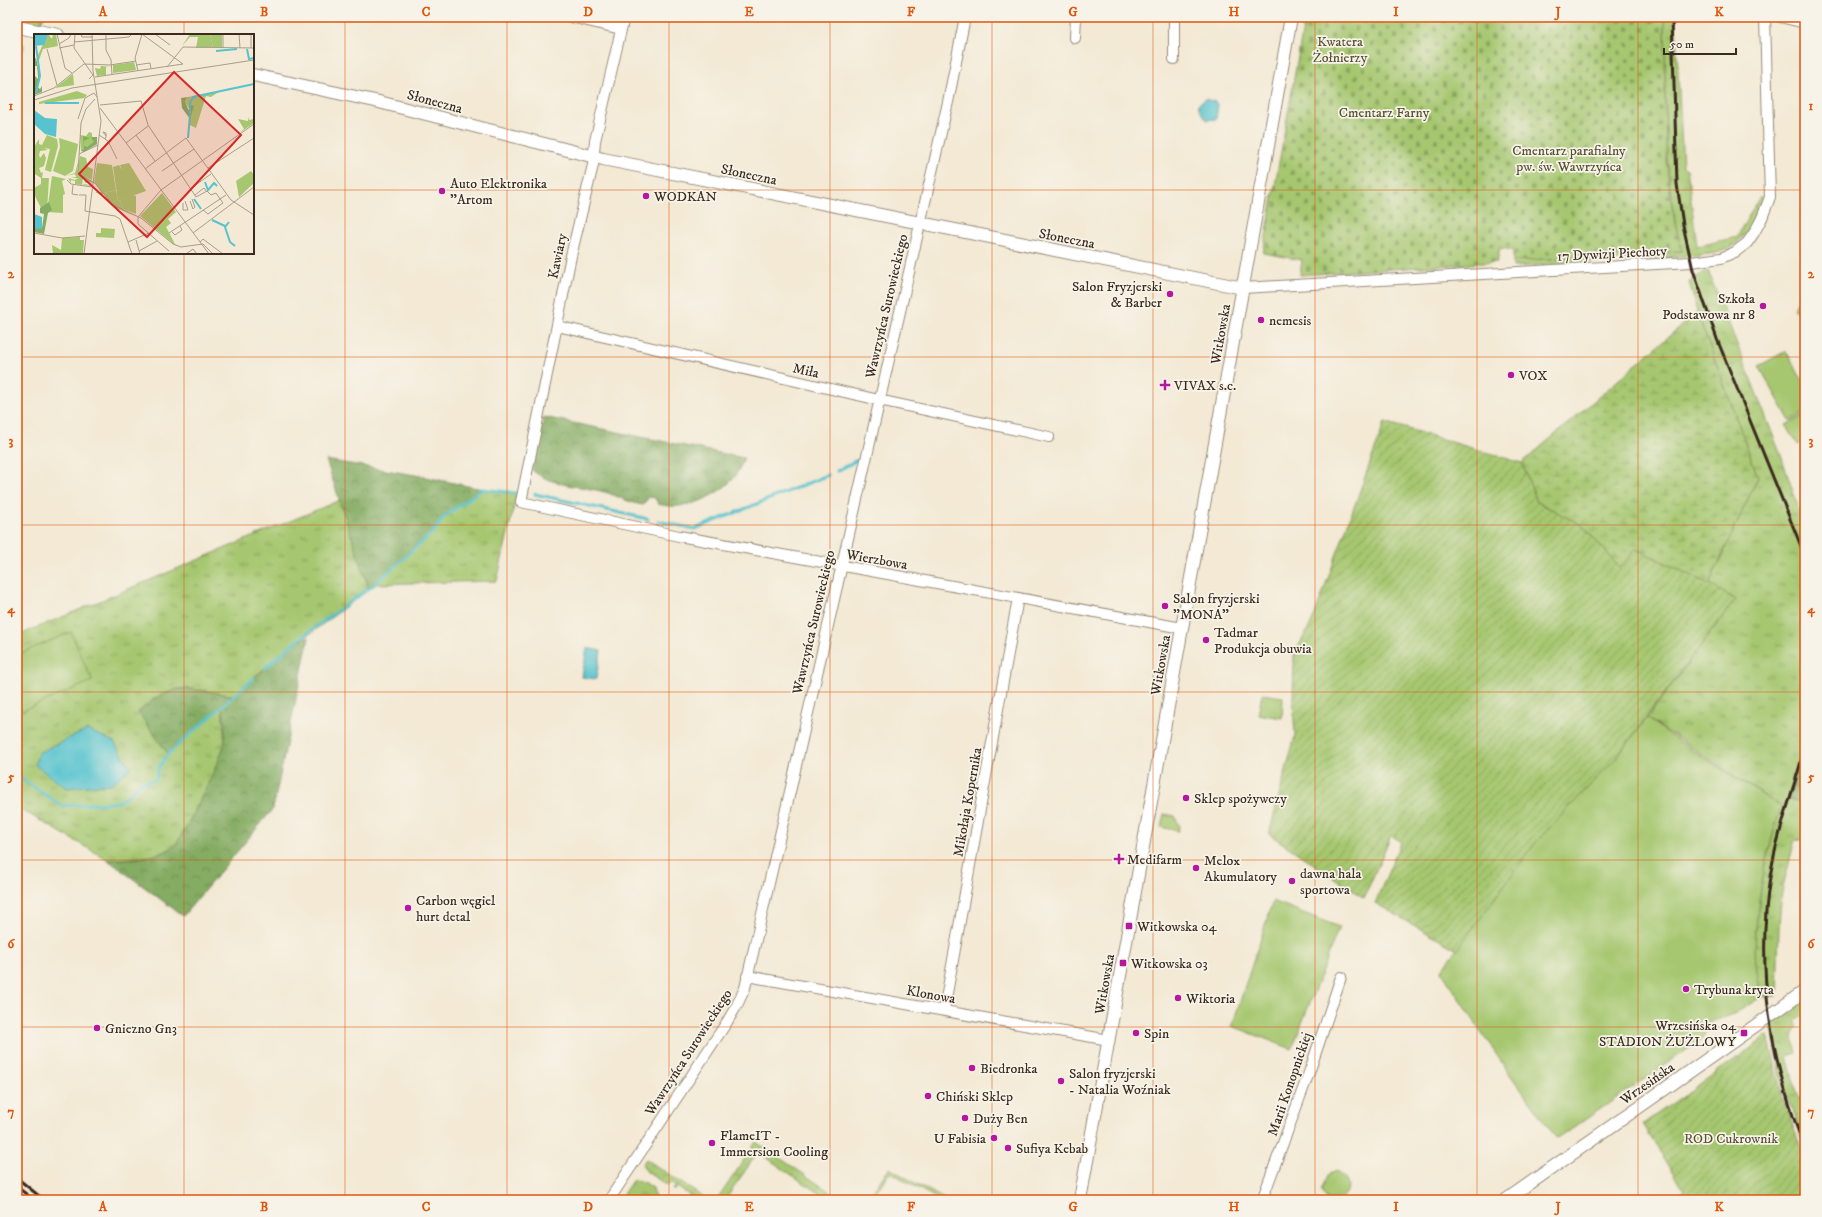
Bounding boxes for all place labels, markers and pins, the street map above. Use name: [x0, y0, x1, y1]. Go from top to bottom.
place label: Auto Elektronika "Artom: [450, 175, 547, 209]
marker: Auto Elektronika "Artom: [437, 186, 447, 196]
place label: WODKAN: [653, 188, 717, 206]
marker: WODKAN: [641, 191, 651, 201]
place label: Salon Fryzjerski & Barber: [1072, 278, 1163, 312]
marker: Salon Fryzjerski & Barber: [1165, 289, 1175, 299]
place label: Szkoła Podstawowa nr 8: [1662, 290, 1755, 324]
marker: Szkoła Podstawowa nr 8: [1758, 301, 1768, 311]
place label: nemesis: [1269, 312, 1312, 330]
marker: nemesis: [1256, 315, 1266, 325]
place label: VOX: [1518, 367, 1547, 385]
marker: VOX: [1506, 370, 1516, 380]
place label: VIVAX s.c.: [1173, 377, 1236, 395]
marker: VIVAX s.c.: [1159, 379, 1171, 391]
place label: Salon fryzjerski "MONA": [1173, 590, 1260, 624]
marker: Salon fryzjerski "MONA": [1160, 601, 1170, 611]
place label: Tadmar Produkcja obuwia: [1214, 624, 1312, 658]
marker: Tadmar Produkcja obuwia: [1201, 635, 1211, 645]
place label: Sklep spożywczy: [1194, 790, 1287, 808]
marker: Sklep spożywczy: [1181, 793, 1191, 803]
place label: Medifarm: [1127, 851, 1183, 869]
place label: Melox Akumulatory: [1204, 852, 1277, 886]
marker: Medifarm: [1114, 854, 1124, 864]
marker: Melox Akumulatory: [1191, 863, 1201, 873]
place label: dawna hala sportowa: [1300, 865, 1362, 899]
marker: dawna hala sportowa: [1287, 876, 1297, 886]
place label: Carbon węgiel hurt detal: [416, 892, 496, 926]
marker: Carbon węgiel hurt detal: [403, 903, 413, 913]
place label: Witkowska 04: [1136, 918, 1217, 936]
marker: Witkowska 04: [1124, 921, 1134, 931]
place label: Witkowska 03: [1130, 955, 1208, 973]
marker: Witkowska 03: [1118, 958, 1128, 968]
place label: Trybuna kryta: [1694, 981, 1774, 999]
marker: Trybuna kryta: [1681, 984, 1691, 994]
place label: Wiktoria: [1185, 990, 1235, 1008]
marker: Wiktoria: [1173, 993, 1183, 1003]
place label: Wrzesińska 04 STADION ŻUŻLOWY: [1599, 1017, 1737, 1051]
place label: Gniezno Gn3: [105, 1020, 177, 1038]
marker: Gniezno Gn3: [92, 1023, 102, 1033]
place label: Spin: [1144, 1025, 1170, 1043]
marker: Spin: [1131, 1028, 1141, 1038]
marker: Wrzesińska 04 STADION ŻUŻLOWY: [1739, 1028, 1749, 1038]
place label: Biedronka: [980, 1060, 1037, 1078]
marker: Biedronka: [967, 1063, 977, 1073]
place label: Salon fryzjerski - Natalia Woźniak: [1069, 1065, 1171, 1099]
marker: Salon fryzjerski - Natalia Woźniak: [1056, 1076, 1066, 1086]
place label: Chiński Sklep: [936, 1088, 1013, 1106]
marker: Chiński Sklep: [923, 1091, 933, 1101]
place label: Duży Ben: [973, 1110, 1029, 1128]
marker: Duży Ben: [960, 1113, 970, 1123]
place label: FlameIT - Immersion Cooling: [720, 1127, 828, 1161]
place label: U Fabisia: [934, 1130, 986, 1148]
marker: U Fabisia: [989, 1133, 999, 1143]
marker: FlameIT - Immersion Cooling: [707, 1138, 717, 1148]
place label: Sufiya Kebab: [1016, 1140, 1089, 1158]
marker: Sufiya Kebab: [1003, 1143, 1013, 1153]

